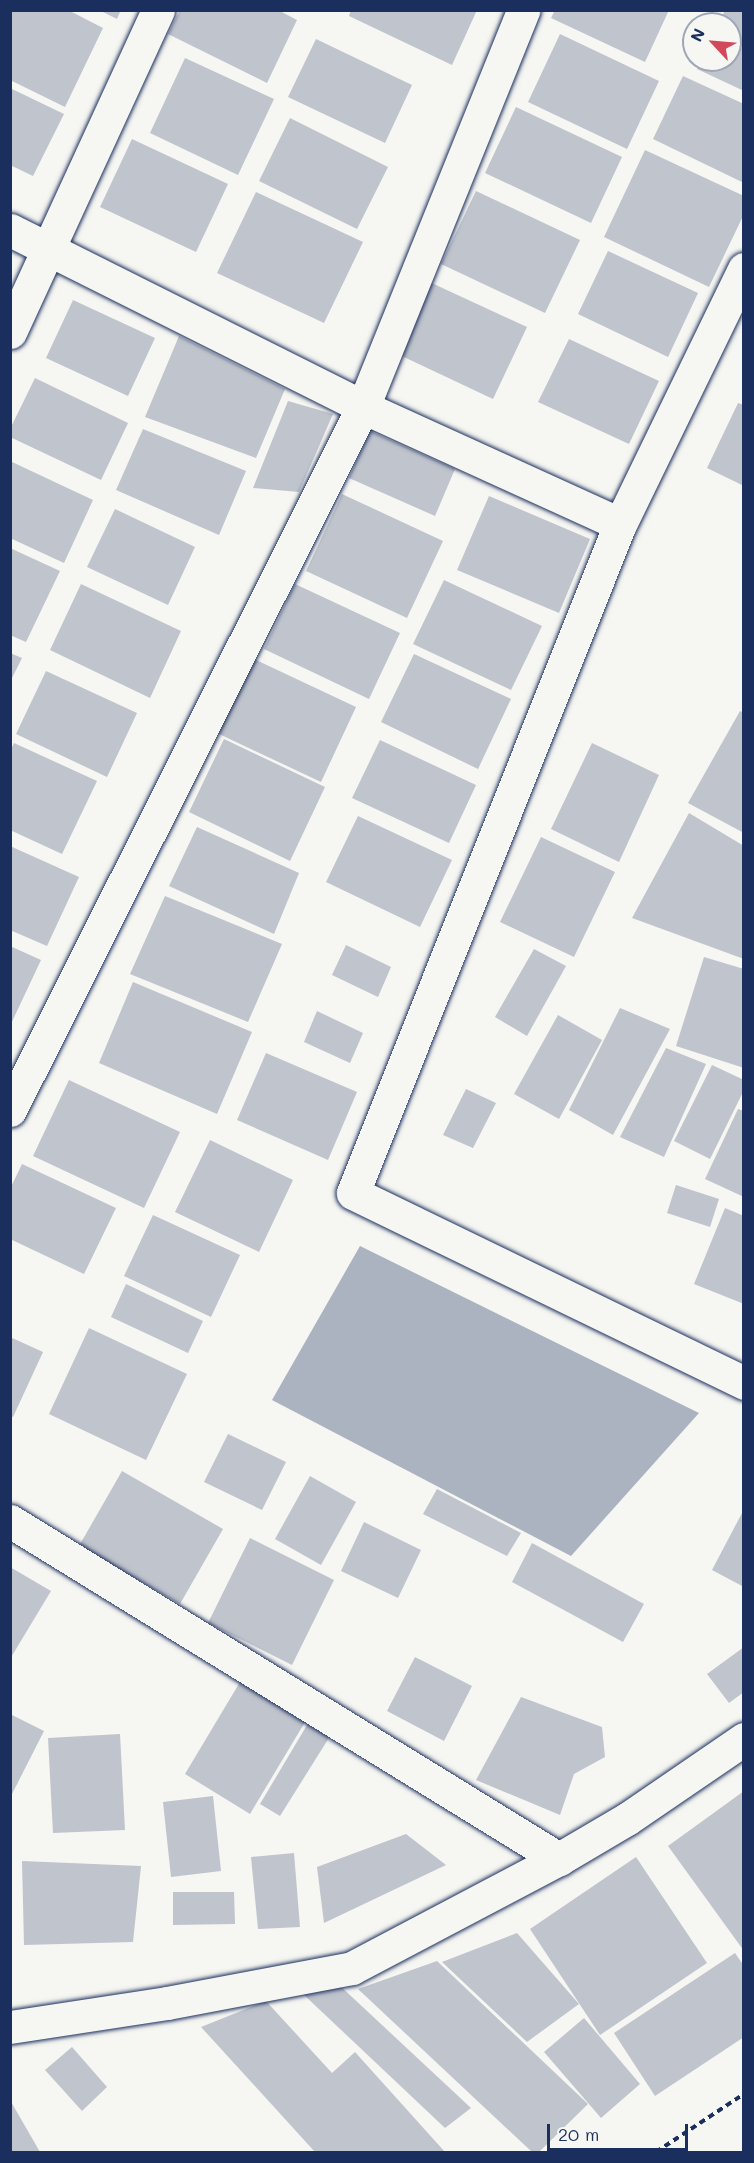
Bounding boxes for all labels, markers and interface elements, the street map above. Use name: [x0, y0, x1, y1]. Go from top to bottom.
north arrow: [682, 12, 742, 72]
text: N: [685, 25, 709, 45]
scale bar: [550, 2112, 691, 2150]
text: 20 m: [558, 2122, 599, 2146]

